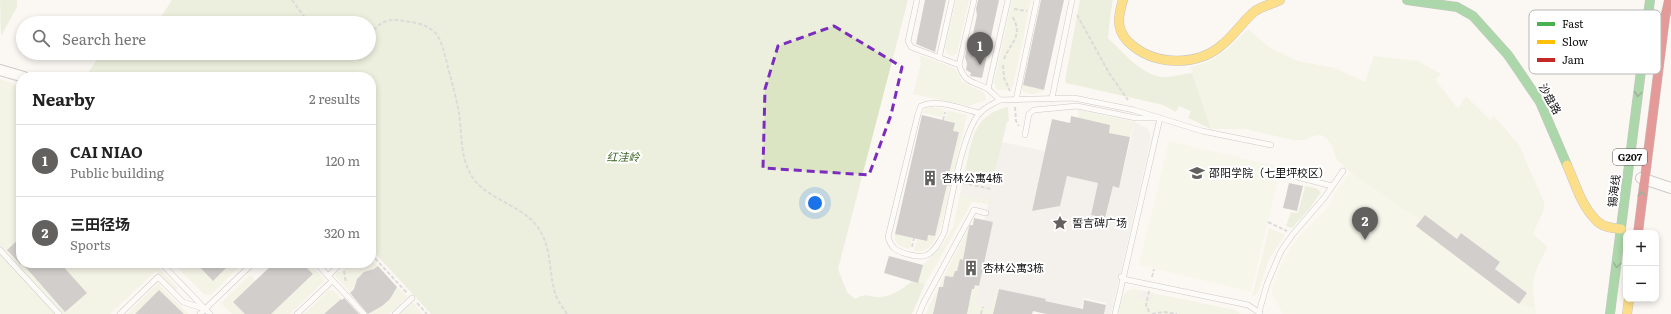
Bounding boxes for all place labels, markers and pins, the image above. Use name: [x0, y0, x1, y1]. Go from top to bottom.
pin: 1: [967, 32, 993, 65]
school or university icon: 邵阳学院（七里坪校区）: [1188, 164, 1206, 182]
place label: 邵阳学院（七里坪校区）: [1209, 164, 1330, 180]
building icon: 杏林公寓4栋: [921, 169, 939, 187]
place label: 杏林公寓4栋: [942, 169, 1003, 185]
pin: 2: [1352, 207, 1378, 240]
place icon: 誓言碑广场: [1051, 214, 1069, 232]
place label: 誓言碑广场: [1072, 214, 1127, 230]
building icon: 杏林公寓3栋: [962, 259, 980, 277]
place label: 杏林公寓3栋: [983, 259, 1044, 275]

